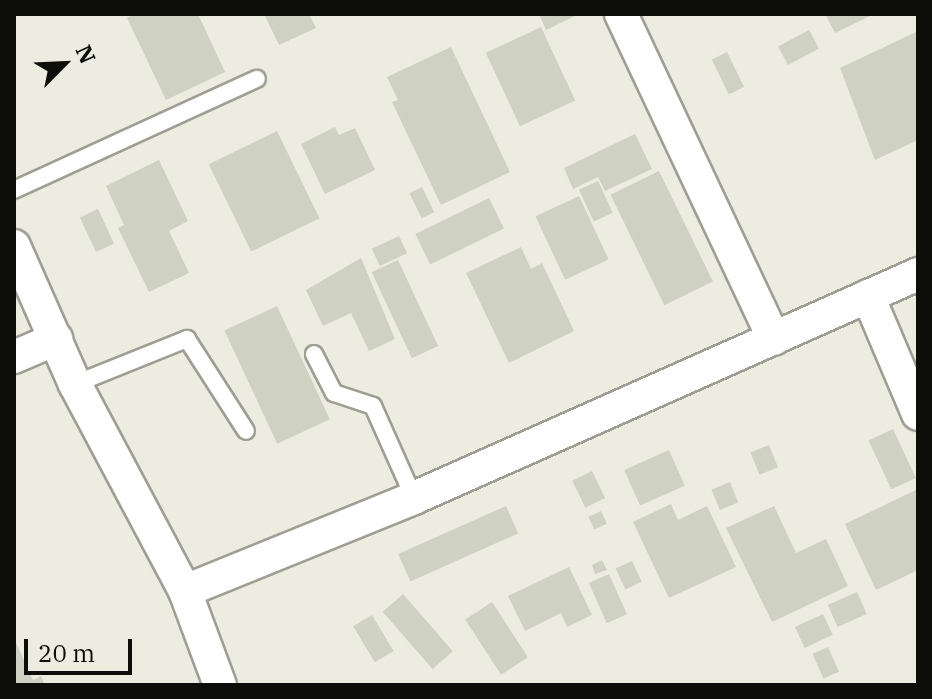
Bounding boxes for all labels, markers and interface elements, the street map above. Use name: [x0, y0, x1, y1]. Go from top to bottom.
north arrow: [24, 24, 104, 104]
text: N: [70, 40, 103, 68]
scale bar: [28, 623, 136, 673]
text: 20 m: [38, 637, 95, 669]

